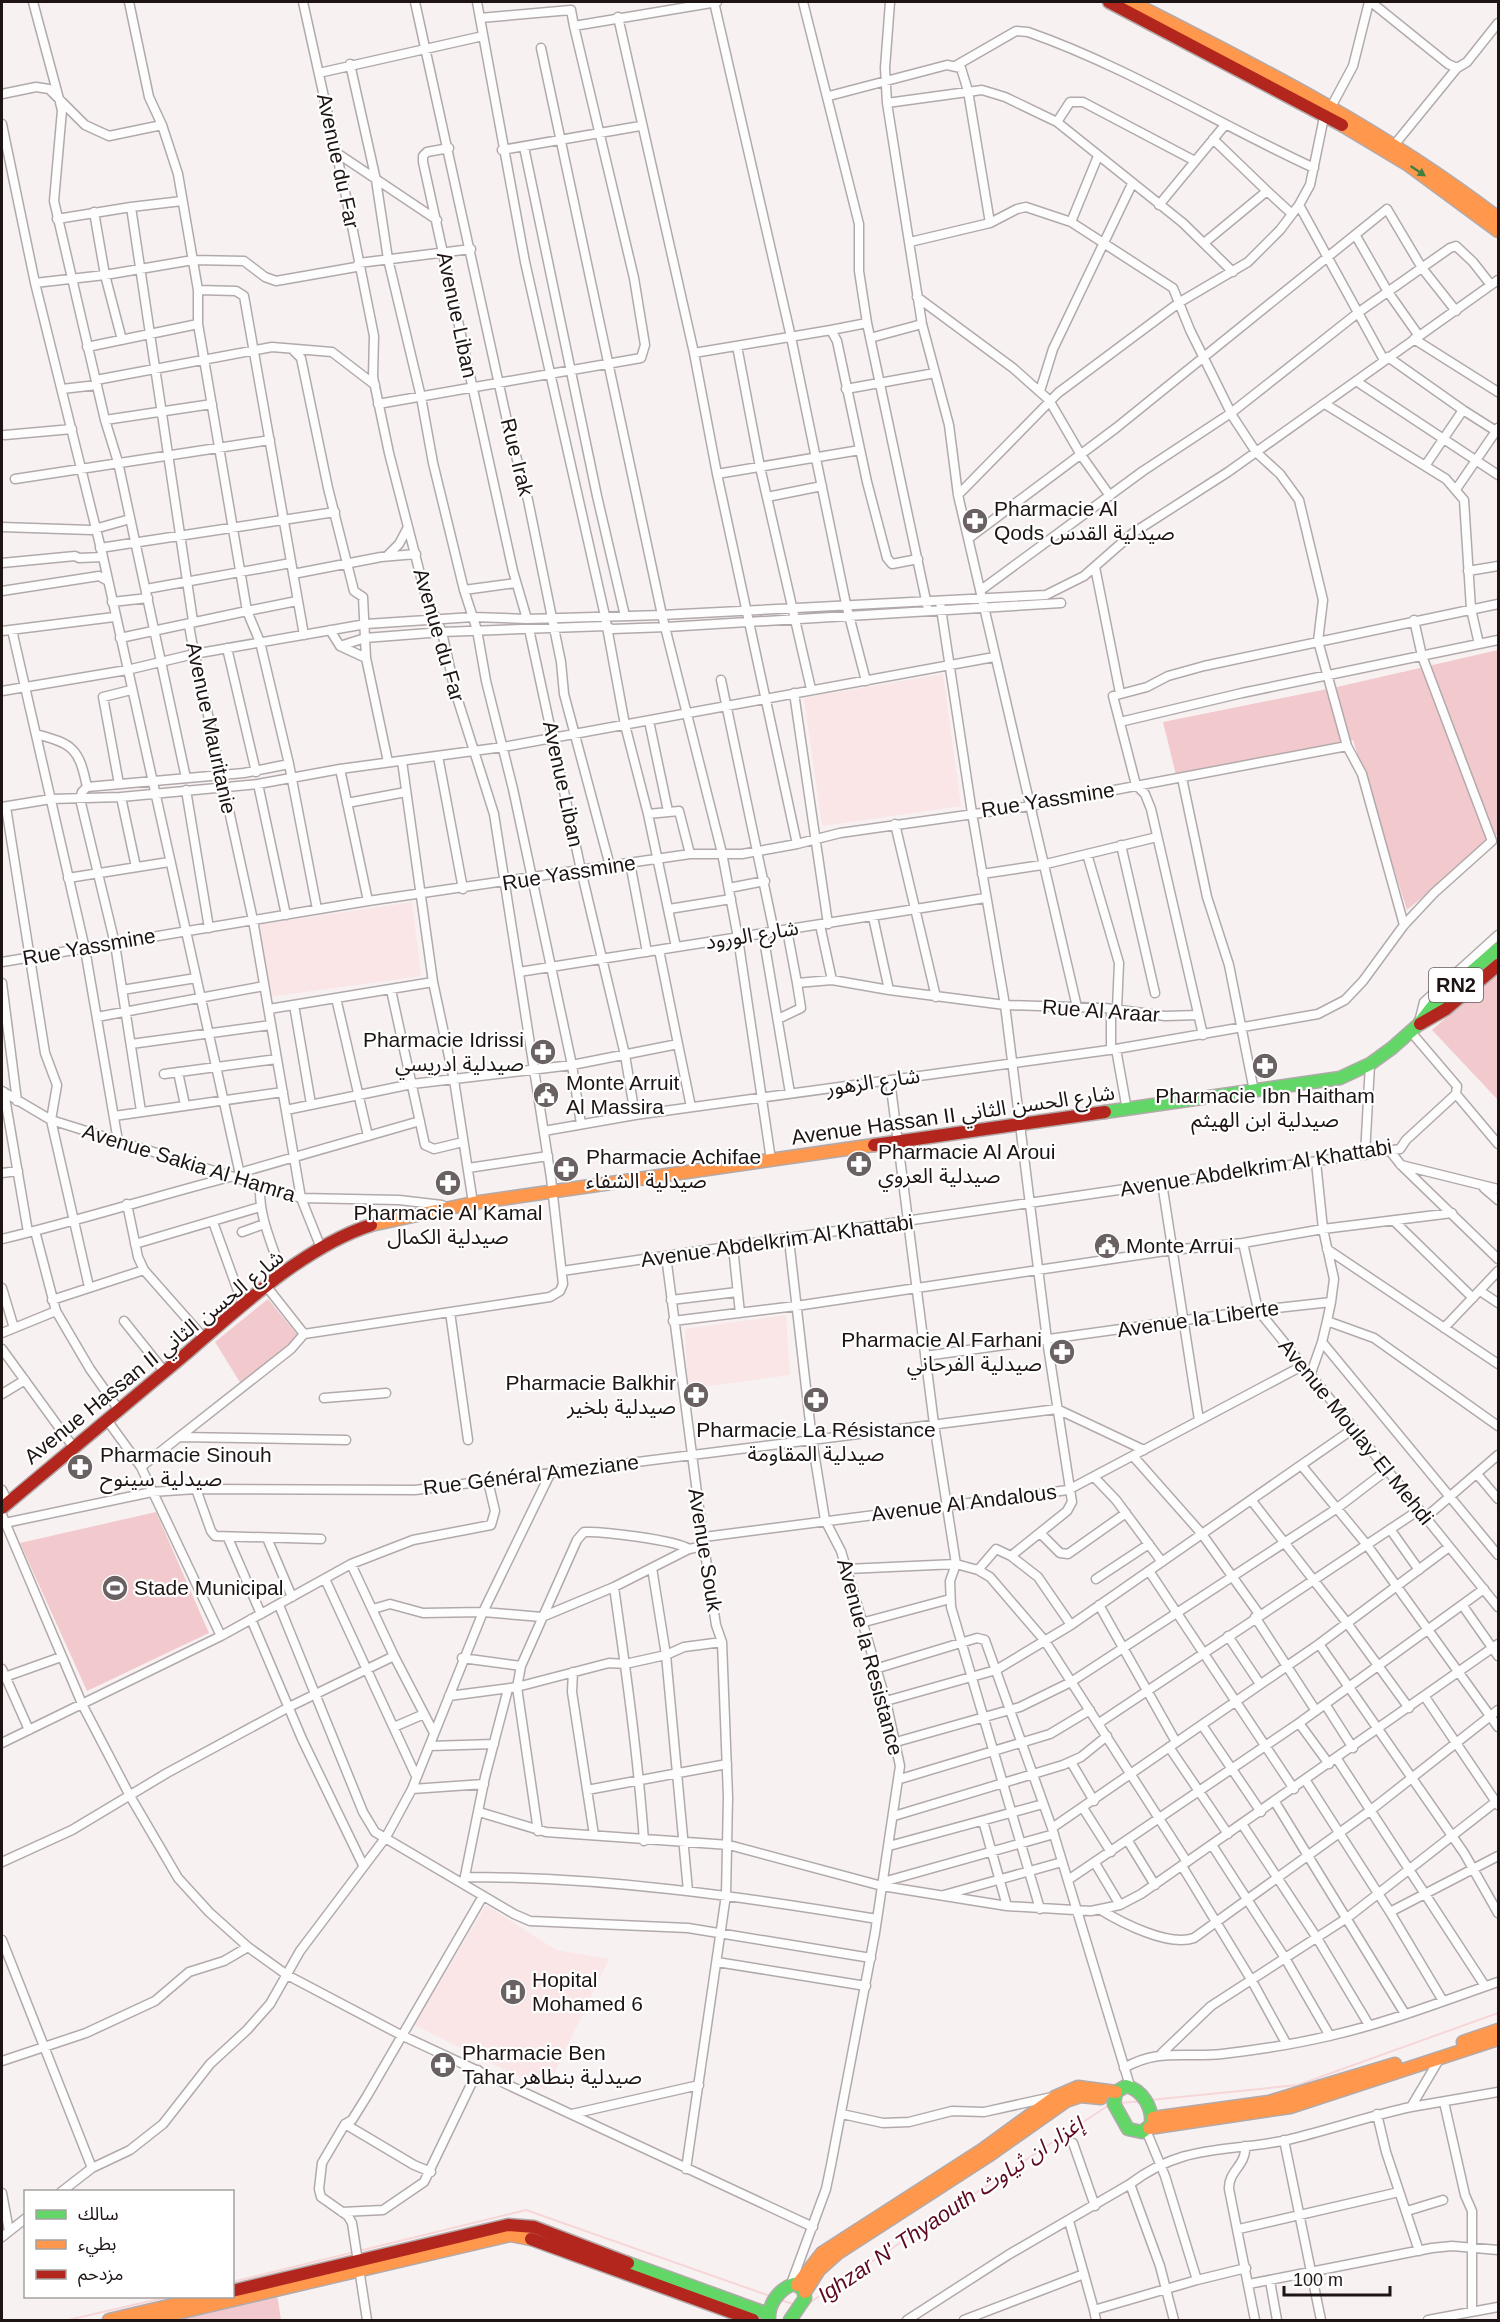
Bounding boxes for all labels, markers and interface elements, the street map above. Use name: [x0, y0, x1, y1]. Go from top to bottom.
street label: Avenue du Far: [313, 91, 364, 230]
one-way arrow: [1410, 165, 1426, 176]
street label: Avenue Liban: [433, 250, 482, 380]
street label: Rue Irak: [497, 416, 538, 499]
place label: Pharmacie Al Qods صيدلية القدس: [994, 497, 1175, 545]
pharmacy icon: Pharmacie Al Qods صيدلية القدس: [960, 506, 990, 536]
street label: Avenue du Far: [409, 566, 469, 704]
street label: Avenue Mauritanie: [182, 640, 241, 816]
street label: Avenue Liban: [539, 719, 588, 849]
street label: Rue Yassmine: [980, 778, 1116, 821]
street label: Rue Yassmine: [501, 851, 637, 894]
street label: شارع الورود: [704, 916, 801, 957]
street label: Rue Yassmine: [21, 923, 157, 970]
road number: RN2: [1429, 968, 1483, 1002]
street label: Rue Al Araar: [1041, 995, 1161, 1026]
place label: Pharmacie Idrissi صيدلية ادريسي: [363, 1028, 524, 1080]
pharmacy icon: Pharmacie Idrissi صيدلية ادريسي: [528, 1037, 558, 1067]
pharmacy icon: Pharmacie Ibn Haitham صيدلية ابن الهيثم: [1250, 1051, 1280, 1081]
street label: شارع الزهور: [824, 1064, 922, 1104]
place label: Monte Arruit Al Massira: [566, 1071, 679, 1118]
public building icon: Monte Arruit Al Massira: [531, 1080, 561, 1110]
street label: Avenue Hassan II شارع الحسن الثاني: [790, 1080, 1117, 1153]
place label: Pharmacie Ibn Haitham صيدلية ابن الهيثم: [1155, 1084, 1375, 1135]
street label: Avenue Sakia Al Hamra: [80, 1119, 299, 1206]
street label: Avenue Abdelkrim Al Khattabi: [1118, 1135, 1394, 1200]
place label: Pharmacie Al Aroui صيدلية العروي: [878, 1140, 1055, 1192]
place label: Pharmacie Achifae صيدلية الشفاء: [586, 1145, 761, 1192]
pharmacy icon: Pharmacie Al Aroui صيدلية العروي: [844, 1149, 874, 1179]
pharmacy icon: Pharmacie Achifae صيدلية الشفاء: [551, 1154, 581, 1184]
pharmacy icon: Pharmacie Al Kamal صيدلية الكمال: [433, 1168, 463, 1198]
place label: Pharmacie Al Kamal صيدلية الكمال: [353, 1201, 543, 1249]
street label: Avenue Abdelkrim Al Khattabi: [639, 1210, 915, 1271]
public building icon: Monte Arrui: [1092, 1231, 1122, 1261]
place label: Monte Arrui: [1126, 1234, 1233, 1257]
street label: Avenue Hassan II شارع الحسن الثاني: [20, 1245, 291, 1472]
street label: Avenue la Liberte: [1116, 1296, 1280, 1341]
place label: Pharmacie Al Farhani صيدلية الفرحاني: [841, 1328, 1042, 1380]
street label: Avenue Moulay El Mehdi: [1274, 1334, 1438, 1529]
pharmacy icon: Pharmacie Al Farhani صيدلية الفرحاني: [1047, 1337, 1077, 1367]
place label: Pharmacie Balkhir صيدلية بلخير: [506, 1371, 676, 1419]
pharmacy icon: Pharmacie Balkhir صيدلية بلخير: [681, 1380, 711, 1410]
pharmacy icon: Pharmacie La Résistance صيدلية المقاومة: [801, 1385, 831, 1415]
place label: Pharmacie La Résistance صيدلية المقاومة: [696, 1418, 936, 1466]
place label: Pharmacie Sinouh صيدلية سينوح: [100, 1443, 272, 1494]
street label: Rue Général Ameziane: [422, 1450, 640, 1499]
pharmacy icon: Pharmacie Sinouh صيدلية سينوح: [65, 1452, 95, 1482]
street label: Avenue Al Andalous: [870, 1480, 1058, 1525]
street label: Avenue Souk: [684, 1487, 727, 1614]
street label: Avenue la Resistance: [833, 1556, 908, 1758]
sports icon: Stade Municipal: [100, 1573, 130, 1603]
place label: Stade Municipal: [134, 1576, 283, 1599]
place label: Hopital Mohamed 6: [532, 1968, 643, 2015]
hospital icon: Hopital Mohamed 6: [498, 1977, 528, 2007]
place label: Pharmacie Ben Tahar صيدلية بنطاهر: [462, 2041, 642, 2089]
pharmacy icon: Pharmacie Ben Tahar صيدلية بنطاهر: [428, 2050, 458, 2080]
water label: Ighzar N' Thyaouth إغزار ان ثياوث: [813, 2110, 1090, 2309]
legend: [24, 2190, 234, 2298]
text: سالك: [78, 2204, 119, 2224]
text: بطيء: [78, 2234, 116, 2257]
scale bar: [1284, 2259, 1390, 2297]
text: مزدحم: [78, 2264, 123, 2287]
text: 100 m: [1293, 2270, 1343, 2290]

